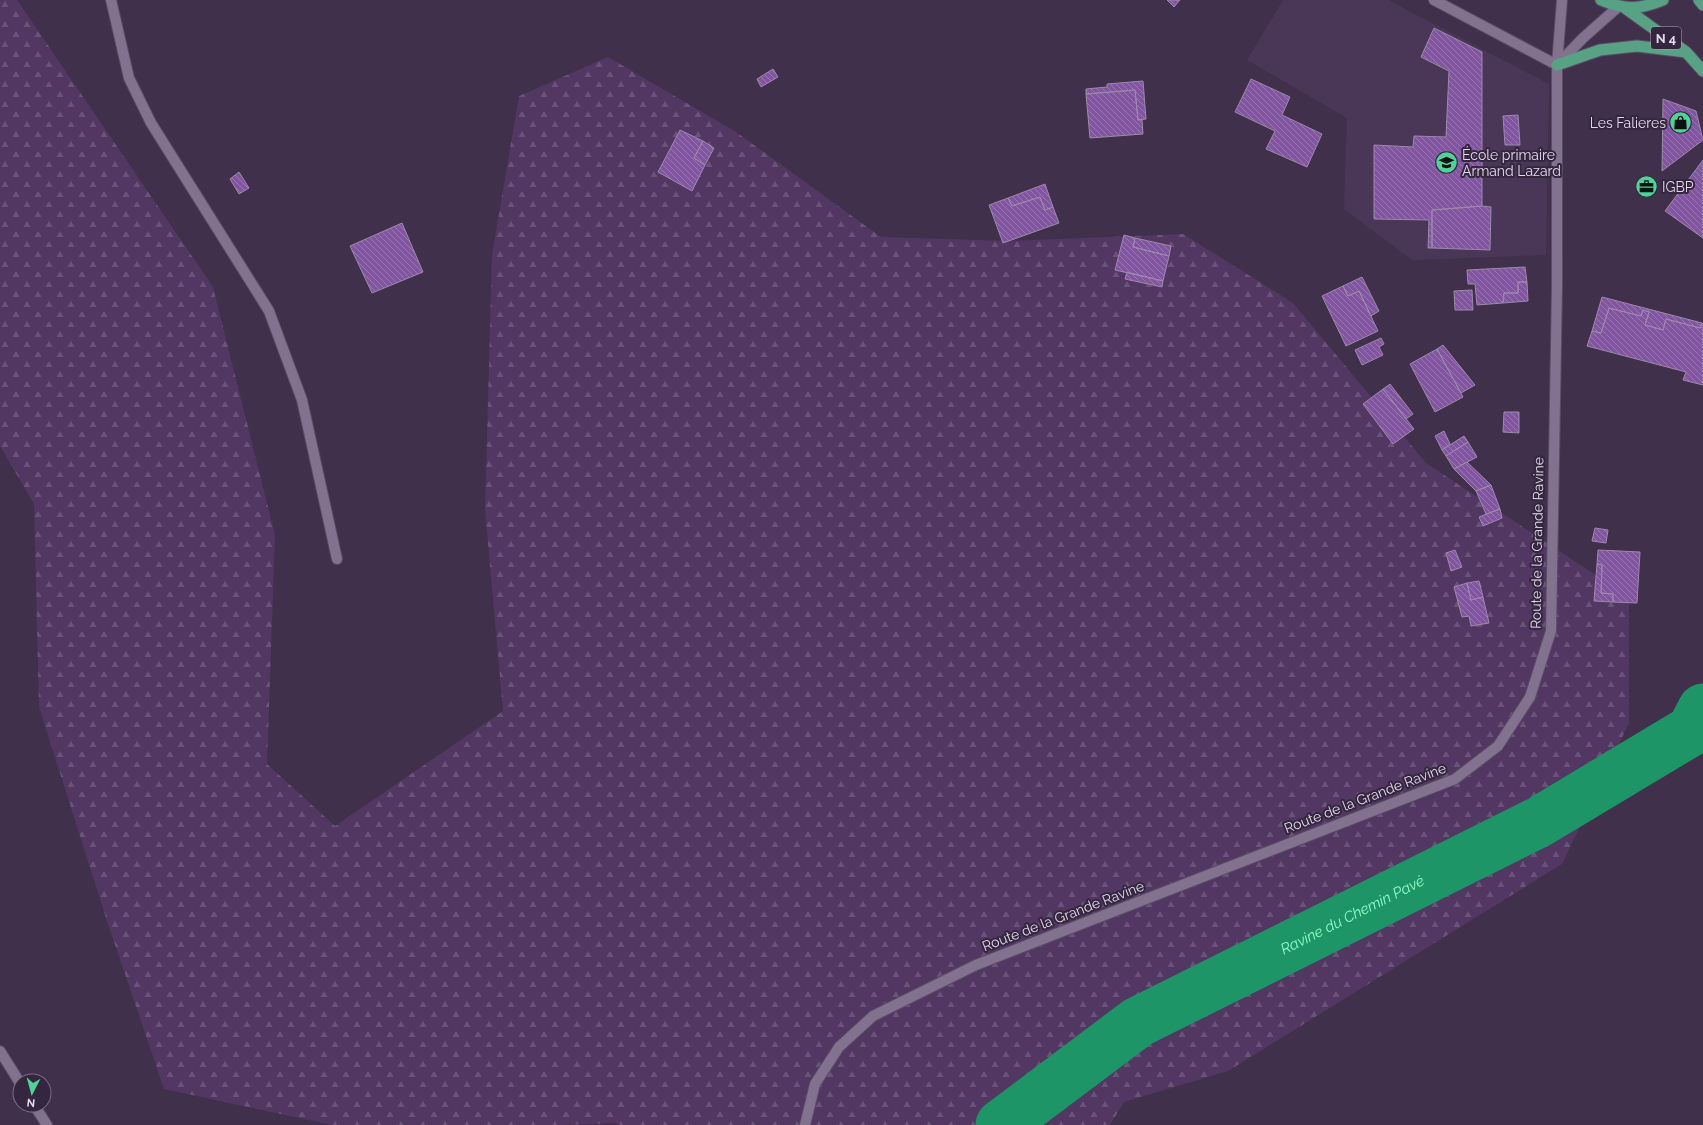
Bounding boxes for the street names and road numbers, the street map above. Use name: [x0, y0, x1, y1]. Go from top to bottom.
road number: N 4: [1651, 27, 1681, 49]
street label: Route de la Grande Ravine: [1528, 457, 1546, 629]
street label: Route de la Grande Ravine: [1282, 760, 1448, 836]
street label: Route de la Grande Ravine: [980, 878, 1146, 954]

